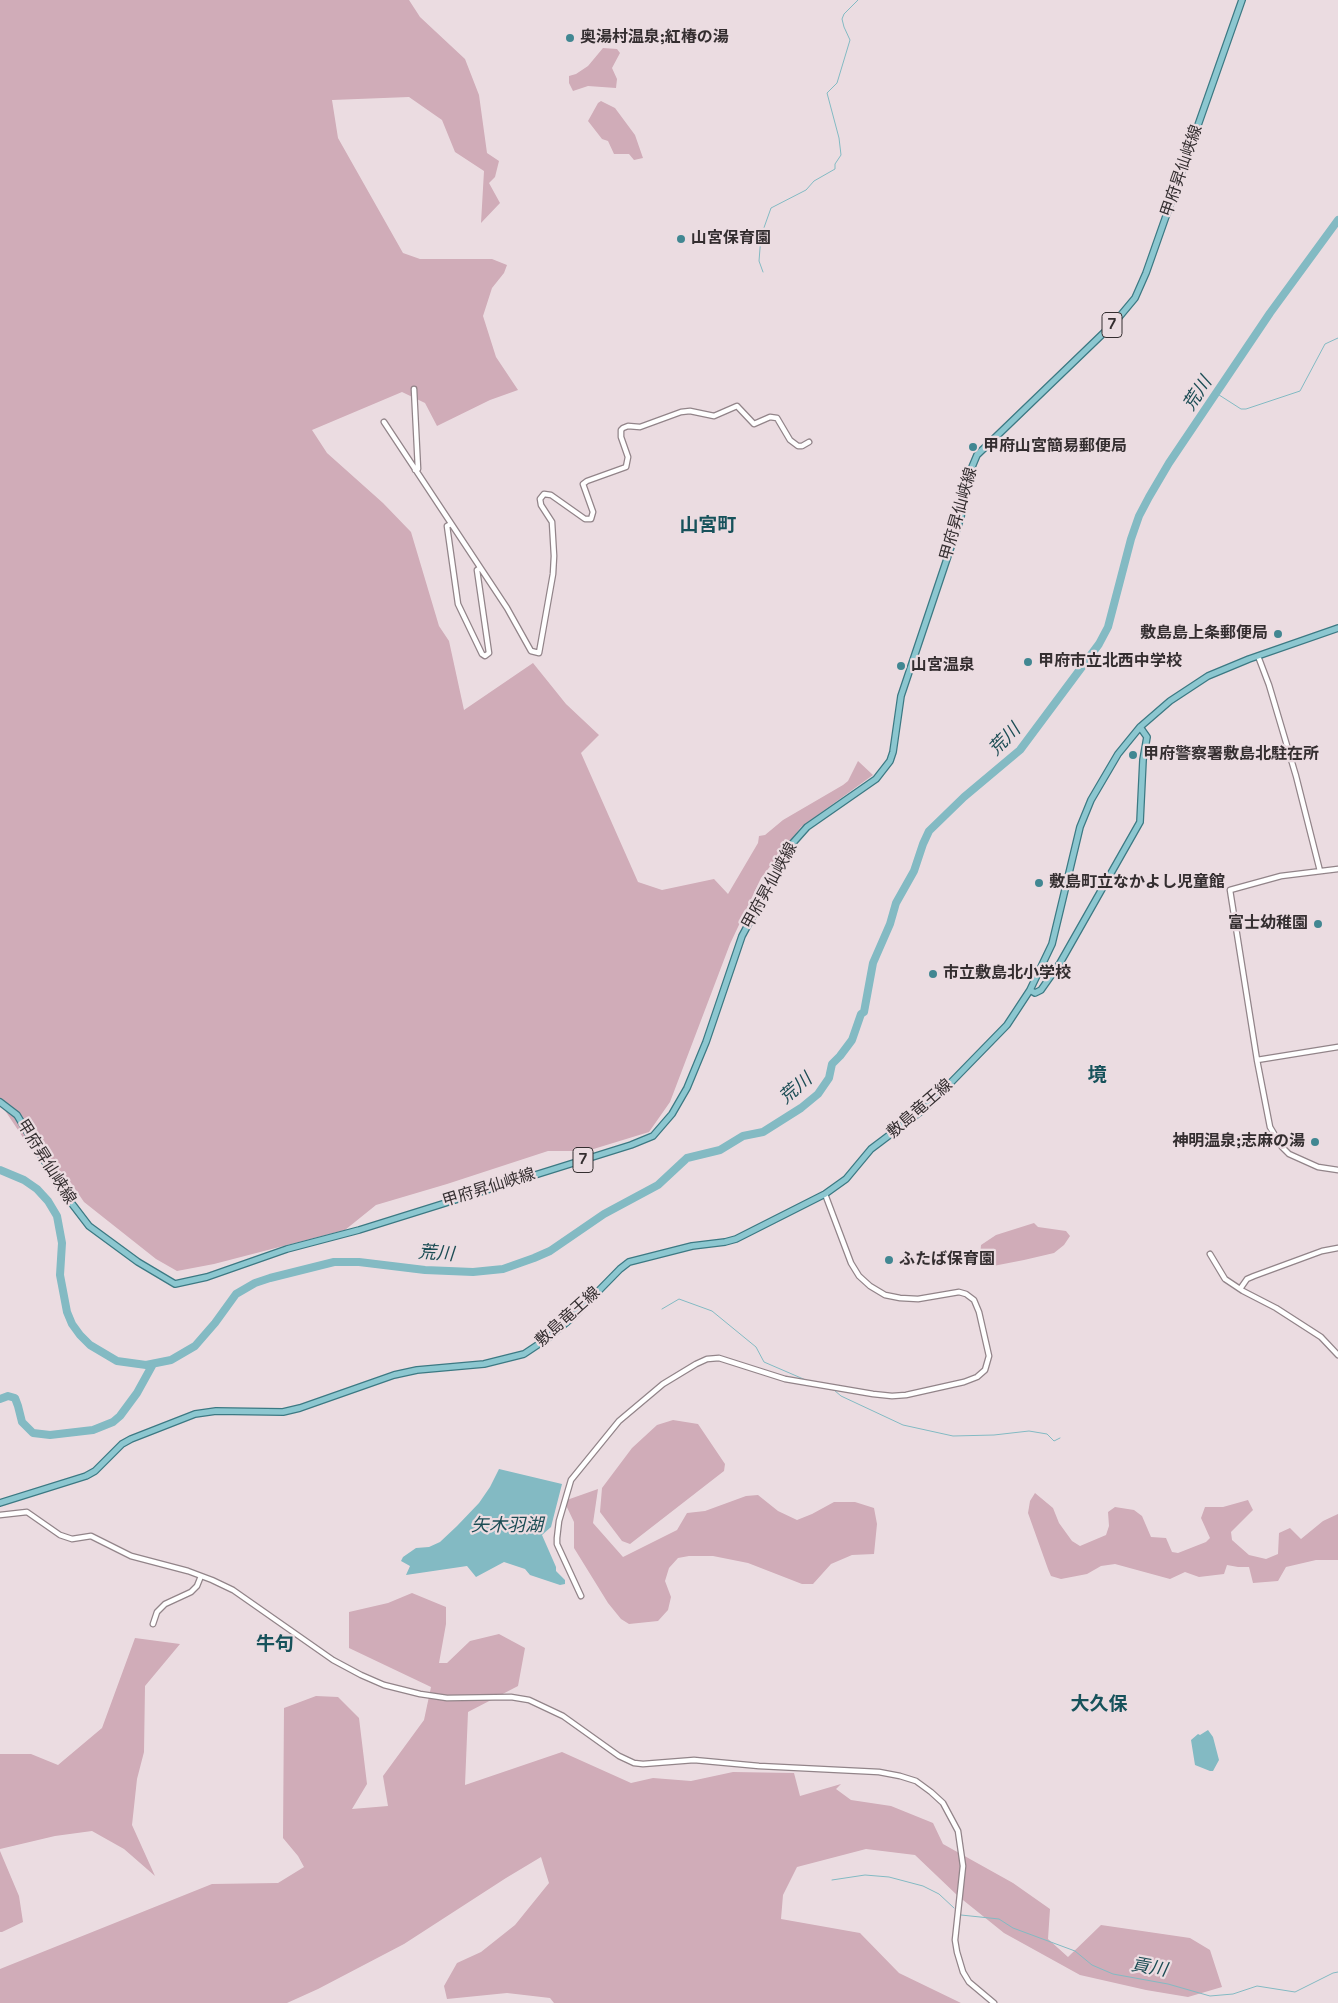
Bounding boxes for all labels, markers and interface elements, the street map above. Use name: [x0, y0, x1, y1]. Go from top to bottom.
place label: 奥湯村温泉;紅椿の湯: [580, 28, 729, 48]
marker: 奥湯村温泉;紅椿の湯: [564, 32, 576, 44]
street label: 甲府昇仙峡線: [1157, 122, 1207, 220]
place label: 山宮保育園: [691, 229, 771, 249]
marker: 山宮保育園: [675, 233, 687, 245]
road number: 7: [1102, 312, 1122, 338]
water label: 荒川: [1179, 373, 1217, 415]
place label: 甲府山宮簡易郵便局: [983, 437, 1127, 457]
marker: 甲府山宮簡易郵便局: [967, 441, 979, 453]
street label: 甲府昇仙峡線: [937, 465, 981, 563]
district label: 山宮町: [680, 515, 736, 537]
place label: 敷島島上条郵便局: [1140, 624, 1268, 644]
marker: 敷島島上条郵便局: [1272, 628, 1284, 640]
place label: 甲府市立北西中学校: [1038, 652, 1182, 672]
place label: 山宮温泉: [911, 656, 975, 676]
marker: 甲府市立北西中学校: [1022, 656, 1034, 668]
marker: 山宮温泉: [895, 660, 907, 672]
water label: 荒川: [985, 720, 1025, 760]
place label: 甲府警察署敷島北駐在所: [1143, 745, 1319, 765]
marker: 甲府警察署敷島北駐在所: [1127, 749, 1139, 761]
street label: 甲府昇仙峡線: [738, 839, 802, 933]
place label: 敷島町立なかよし児童館: [1049, 873, 1225, 893]
marker: 敷島町立なかよし児童館: [1033, 877, 1045, 889]
place label: 富士幼稚園: [1228, 914, 1308, 934]
marker: 富士幼稚園: [1312, 918, 1324, 930]
place label: 市立敷島北小学校: [943, 964, 1071, 984]
marker: 市立敷島北小学校: [927, 968, 939, 980]
district label: 境: [1088, 1065, 1106, 1087]
water label: 荒川: [775, 1069, 817, 1109]
street label: 敷島竜王線: [884, 1076, 956, 1142]
street label: 甲府昇仙峡線: [12, 1116, 80, 1208]
place label: 神明温泉;志麻の湯: [1172, 1132, 1305, 1152]
marker: 神明温泉;志麻の湯: [1309, 1136, 1321, 1148]
road number: 7: [573, 1148, 593, 1172]
street label: 甲府昇仙峡線: [440, 1165, 538, 1211]
water label: 荒川: [417, 1242, 455, 1266]
place label: ふたば保育園: [899, 1250, 995, 1270]
marker: ふたば保育園: [883, 1254, 895, 1266]
street label: 敷島竜王線: [532, 1283, 604, 1351]
water label: 矢木羽湖: [471, 1515, 543, 1537]
district label: 牛句: [256, 1634, 294, 1656]
district label: 大久保: [1071, 1694, 1127, 1716]
water label: 貢川: [1129, 1954, 1169, 1982]

